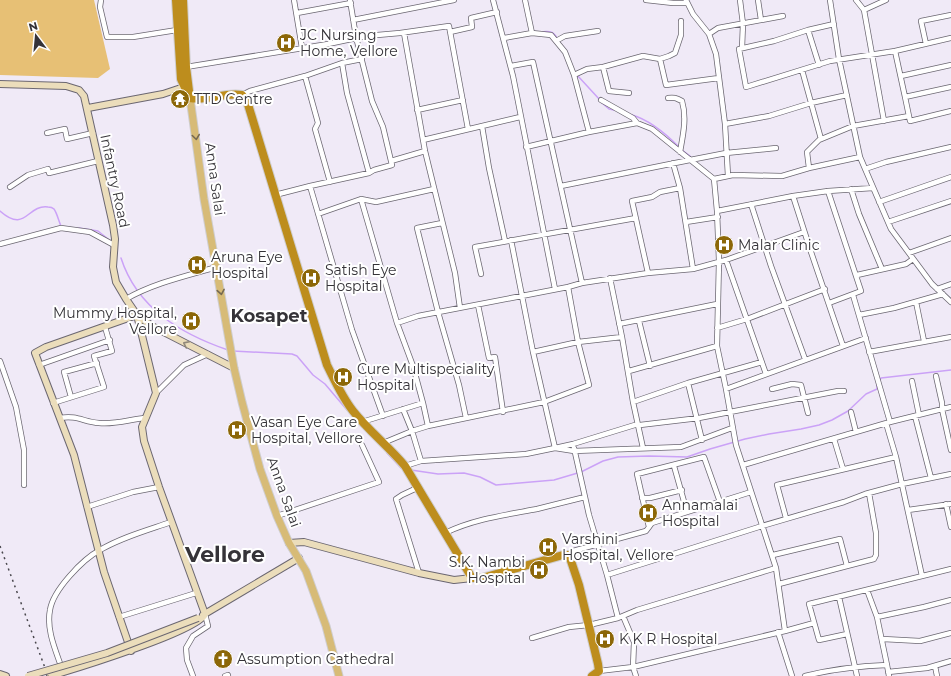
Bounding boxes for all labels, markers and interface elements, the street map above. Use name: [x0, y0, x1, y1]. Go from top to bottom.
north arrow: [16, 16, 56, 56]
text: N: [27, 18, 39, 34]
place label: JC Nursing Home, Vellore: [299, 26, 398, 60]
hospital icon: JC Nursing Home, Vellore: [275, 32, 297, 54]
temple icon: TTD Centre: [169, 88, 191, 110]
place label: TTD Centre: [194, 90, 273, 108]
street label: Infantry Road: [96, 133, 134, 229]
one-way arrow: [191, 133, 200, 140]
street label: Anna Salai: [201, 141, 229, 217]
hospital icon: Malar Clinic: [713, 234, 735, 256]
place label: Malar Clinic: [738, 236, 820, 254]
place label: Aruna Eye Hospital: [211, 248, 283, 282]
hospital icon: Aruna Eye Hospital: [186, 254, 208, 276]
place label: Satish Eye Hospital: [325, 261, 396, 295]
hospital icon: Satish Eye Hospital: [300, 267, 322, 289]
one-way arrow: [216, 289, 225, 296]
place label: Mummy Hospital, Vellore: [53, 304, 177, 338]
district label: Kosapet: [231, 305, 308, 327]
hospital icon: Mummy Hospital, Vellore: [180, 310, 202, 332]
one-way arrow: [183, 341, 191, 349]
place label: Cure Multispeciality Hospital: [357, 360, 495, 394]
hospital icon: Cure Multispeciality Hospital: [332, 366, 354, 388]
place label: Vasan Eye Care Hospital, Vellore: [251, 413, 363, 447]
hospital icon: Vasan Eye Care Hospital, Vellore: [226, 419, 248, 441]
street label: Anna Salai: [263, 454, 305, 530]
place label: Annamalai Hospital: [662, 496, 738, 530]
hospital icon: Annamalai Hospital: [637, 502, 659, 524]
place label: Varshini Hospital, Vellore: [562, 530, 674, 564]
hospital icon: Varshini Hospital, Vellore: [537, 536, 559, 558]
district label: Vellore: [184, 541, 265, 568]
place label: S.K. Nambi Hospital: [449, 553, 525, 587]
hospital icon: S.K. Nambi Hospital: [528, 559, 550, 581]
hospital icon: K K R Hospital: [594, 628, 616, 650]
place label: K K R Hospital: [619, 630, 718, 648]
church icon: Assumption Cathedral: [212, 648, 234, 670]
place label: Assumption Cathedral: [237, 650, 394, 668]

